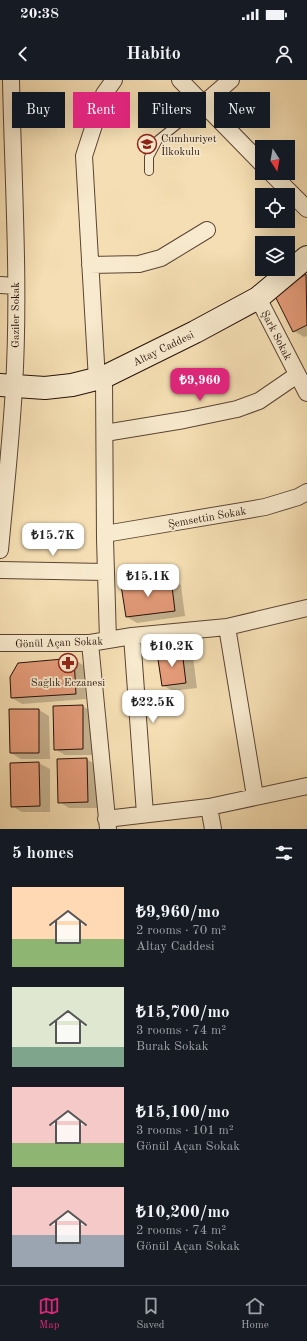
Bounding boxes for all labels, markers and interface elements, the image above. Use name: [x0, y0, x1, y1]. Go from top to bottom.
text: 20:38: [20, 7, 59, 22]
icon: back: [12, 43, 34, 65]
icon: person: [273, 43, 295, 65]
text: Habito: [126, 45, 181, 63]
chip: Buy: [12, 92, 65, 128]
chip: Rent: [73, 92, 130, 128]
chip: Filters: [138, 92, 206, 128]
chip: New: [214, 92, 270, 128]
school or university icon: Cumhuriyet İlkokulu: [136, 133, 158, 155]
place label: Cumhuriyet İlkokulu: [161, 134, 217, 158]
north arrow: [255, 140, 295, 180]
map controls: [255, 140, 295, 276]
button: locate: [255, 188, 295, 228]
button: layers: [255, 236, 295, 276]
street label: Gaziler Sokak: [11, 282, 22, 348]
street label: Şark Sokak: [258, 309, 293, 363]
street label: Altay Caddesi: [131, 330, 196, 369]
pin: ₺9,960: [167, 368, 233, 402]
text: ₺9,960: [179, 374, 221, 387]
street label: Şemsettin Sokak: [167, 506, 248, 531]
pin: ₺15.7K: [20, 523, 86, 557]
text: ₺15.7K: [31, 529, 75, 542]
pin: ₺15.1K: [115, 564, 181, 598]
text: ₺15.1K: [126, 570, 170, 583]
pin: ₺10.2K: [139, 634, 205, 668]
street label: Gönül Açan Sokak: [15, 636, 104, 651]
text: ₺10.2K: [150, 640, 194, 653]
pharmacy icon: Sağlık Eczanesi: [57, 652, 79, 674]
place label: Sağlık Eczanesi: [31, 678, 105, 689]
pin: ₺22.5K: [120, 690, 186, 724]
text: ₺22.5K: [131, 696, 175, 709]
icon: filters: [273, 842, 295, 864]
text: 5 homes: [12, 845, 74, 862]
icon: home: [44, 903, 92, 951]
text: ₺9,960/mo: [136, 904, 220, 921]
text: 2 rooms · 70 m²: [136, 924, 226, 937]
text: Altay Caddesi: [136, 940, 215, 953]
icon: home: [44, 1003, 92, 1051]
text: ₺15,700/mo: [136, 1004, 230, 1021]
text: 3 rooms · 74 m²: [136, 1024, 226, 1037]
text: Burak Sokak: [136, 1040, 209, 1053]
icon: home: [44, 1103, 92, 1151]
text: ₺15,100/mo: [136, 1104, 230, 1121]
text: 3 rooms · 101 m²: [136, 1124, 234, 1137]
text: Gönül Açan Sokak: [136, 1140, 240, 1153]
icon: home: [44, 1203, 92, 1251]
text: ₺10,200/mo: [136, 1204, 230, 1221]
text: 2 rooms · 74 m²: [136, 1224, 226, 1237]
text: Gönül Açan Sokak: [136, 1240, 240, 1253]
tab: Map: [38, 1295, 60, 1333]
tab: Saved: [137, 1295, 165, 1333]
tab: Home: [241, 1295, 269, 1333]

